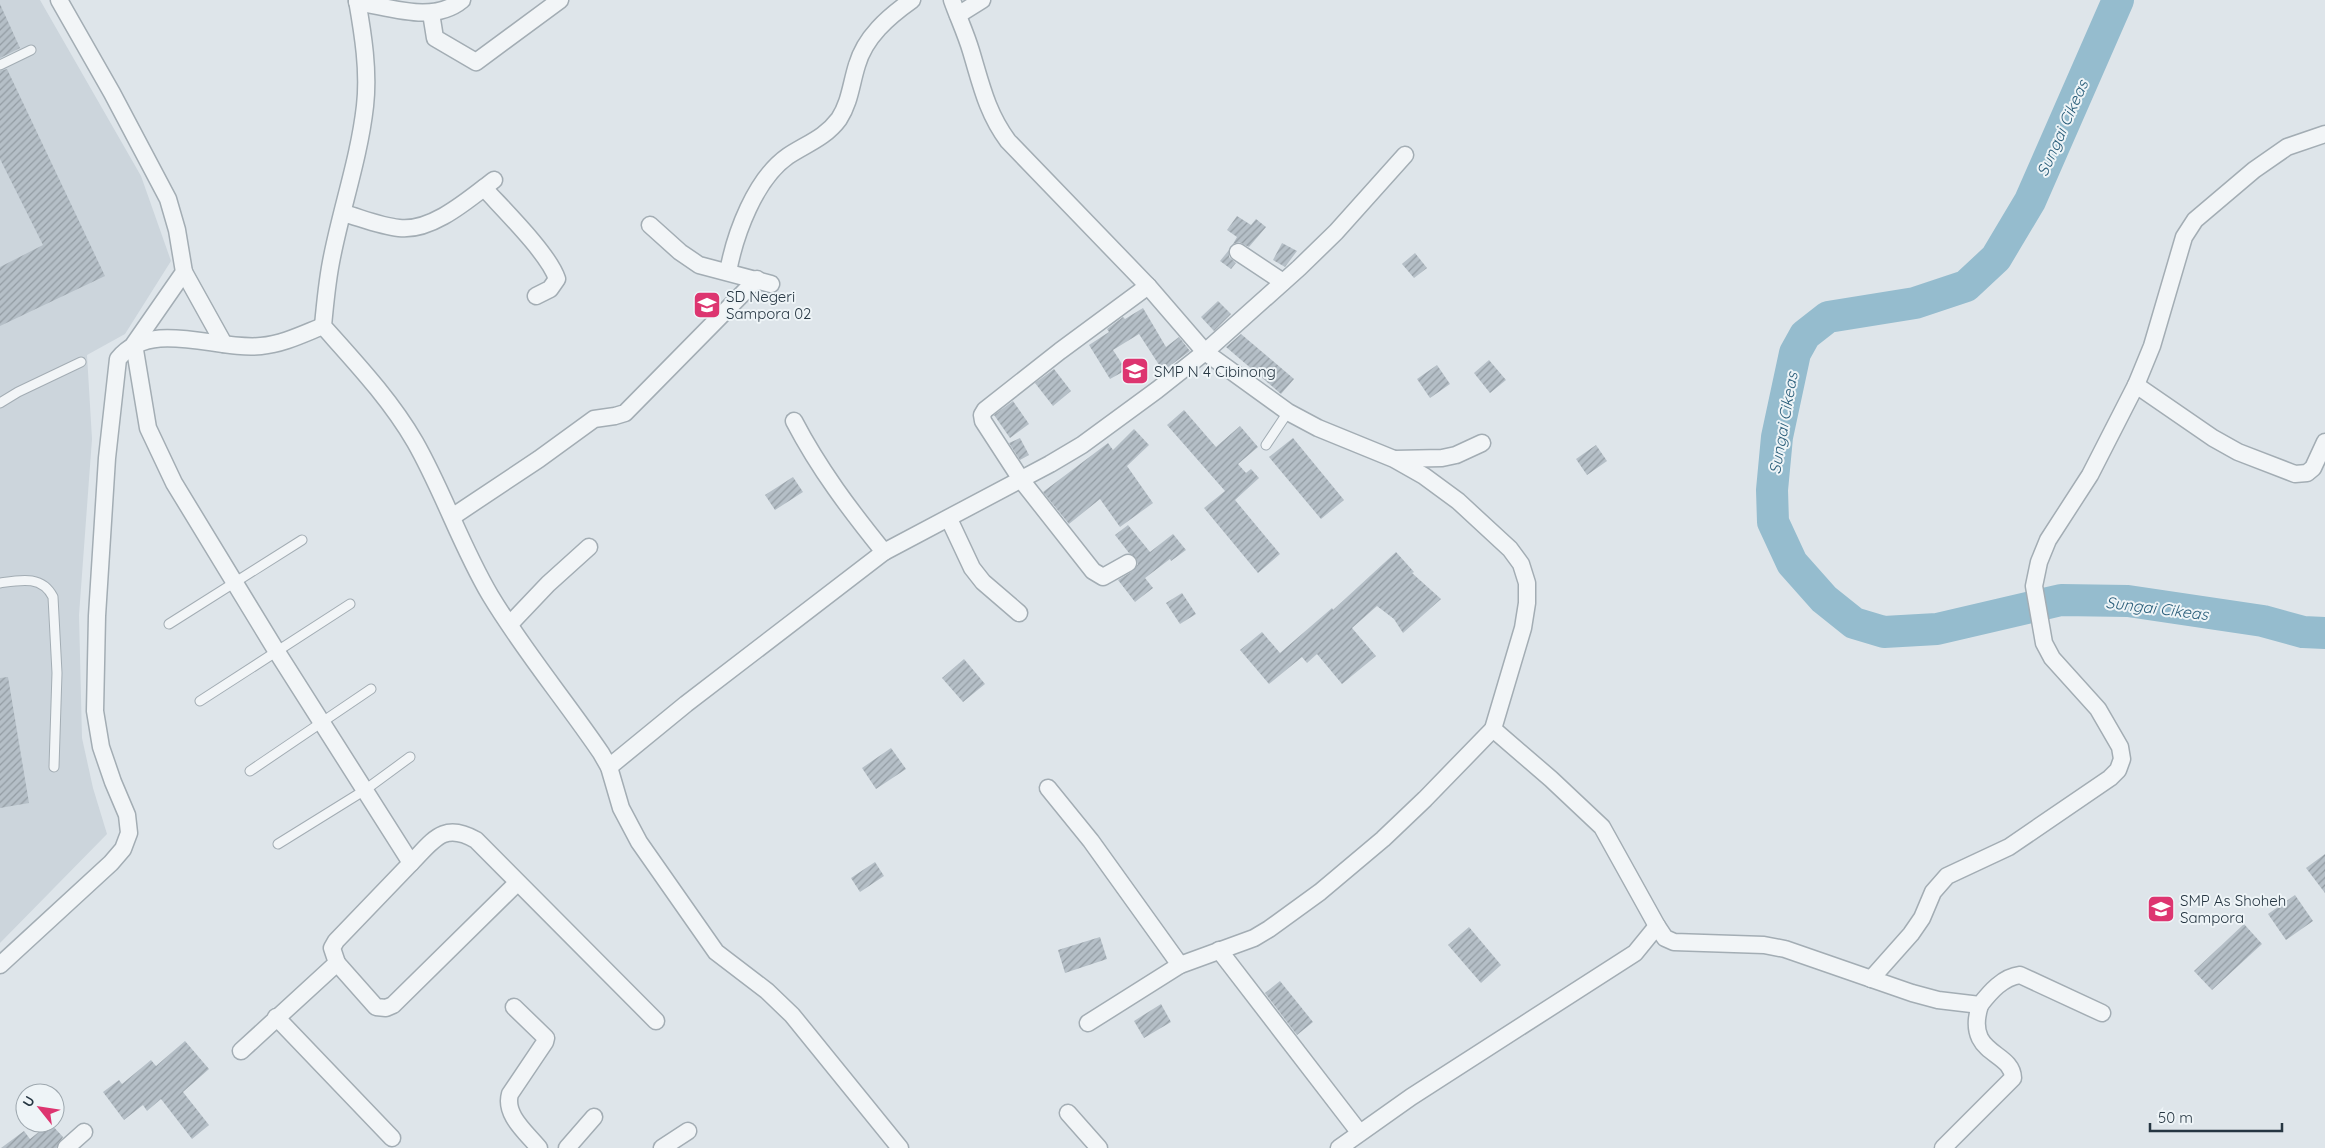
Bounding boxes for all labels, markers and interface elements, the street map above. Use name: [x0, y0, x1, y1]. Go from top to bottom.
water label: Sungai Cikeas: [2032, 75, 2093, 179]
place label: SD Negeri Sampora 02: [726, 287, 811, 323]
school or university icon: SD Negeri Sampora 02: [692, 290, 722, 320]
school or university icon: SMP N 4 Cibinong: [1120, 356, 1150, 386]
place label: SMP N 4 Cibinong: [1154, 362, 1276, 381]
water label: Sungai Cikeas: [1764, 369, 1802, 476]
water label: Sungai Cikeas: [2105, 592, 2211, 624]
place label: SMP As Shoheh Sampora: [2180, 891, 2286, 927]
school or university icon: SMP As Shoheh Sampora: [2146, 894, 2176, 924]
north arrow: [15, 1083, 65, 1133]
text: U: [18, 1093, 39, 1110]
scale bar: [2150, 1100, 2282, 1132]
text: 50 m: [2158, 1108, 2193, 1127]

